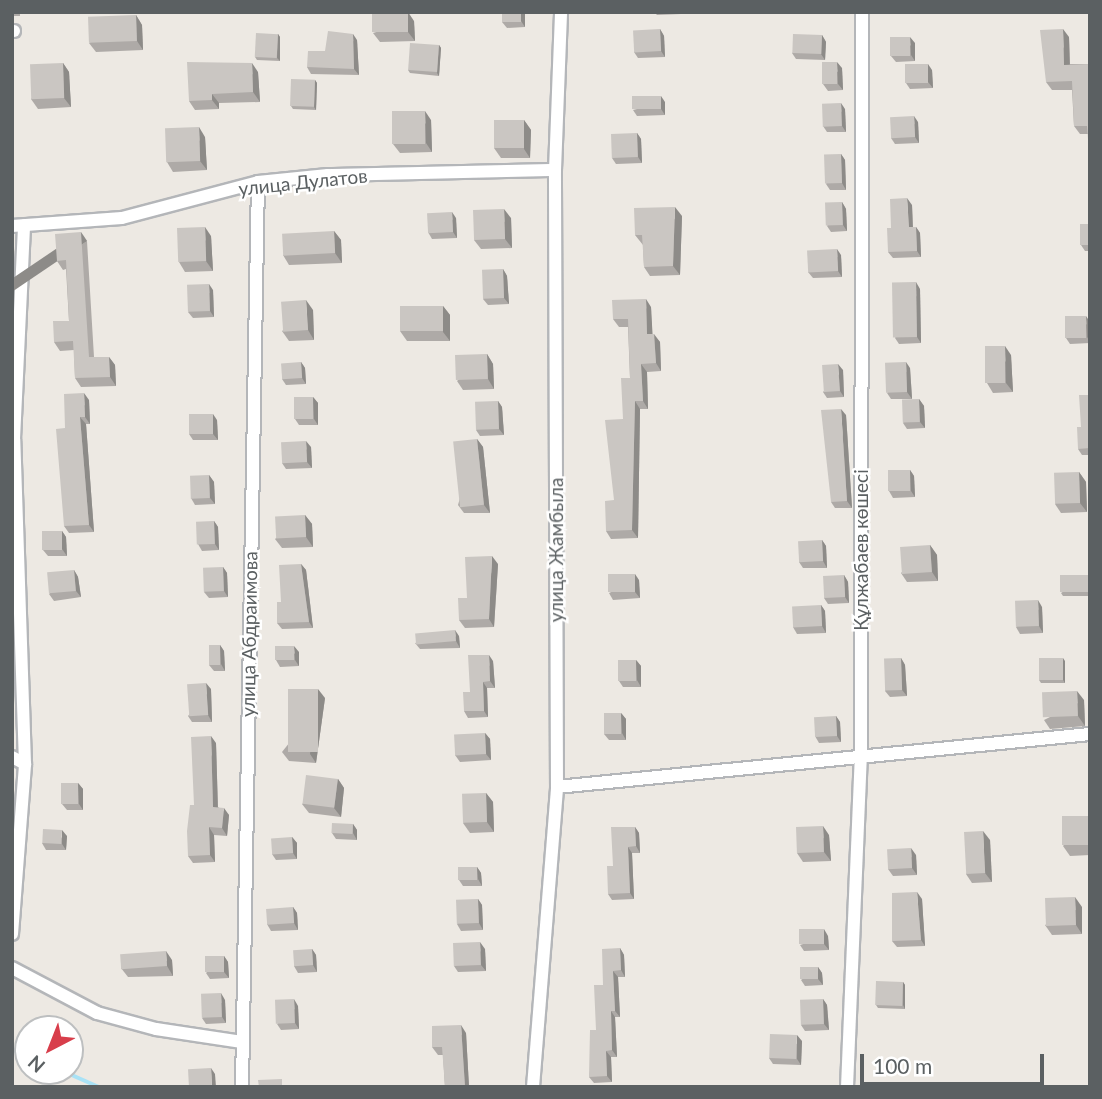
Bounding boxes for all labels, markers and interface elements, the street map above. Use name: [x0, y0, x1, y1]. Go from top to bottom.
street label: улица Дулатов: [237, 164, 369, 200]
street label: Құлжабаев көшесі: [850, 469, 872, 631]
street label: улица Жамбыла: [545, 478, 567, 622]
street label: улица Абдраимова: [236, 551, 262, 717]
north arrow: [14, 1015, 84, 1085]
scale bar: [864, 1040, 1048, 1084]
text: N: [23, 1051, 49, 1078]
text: 100 m: [873, 1053, 932, 1078]

